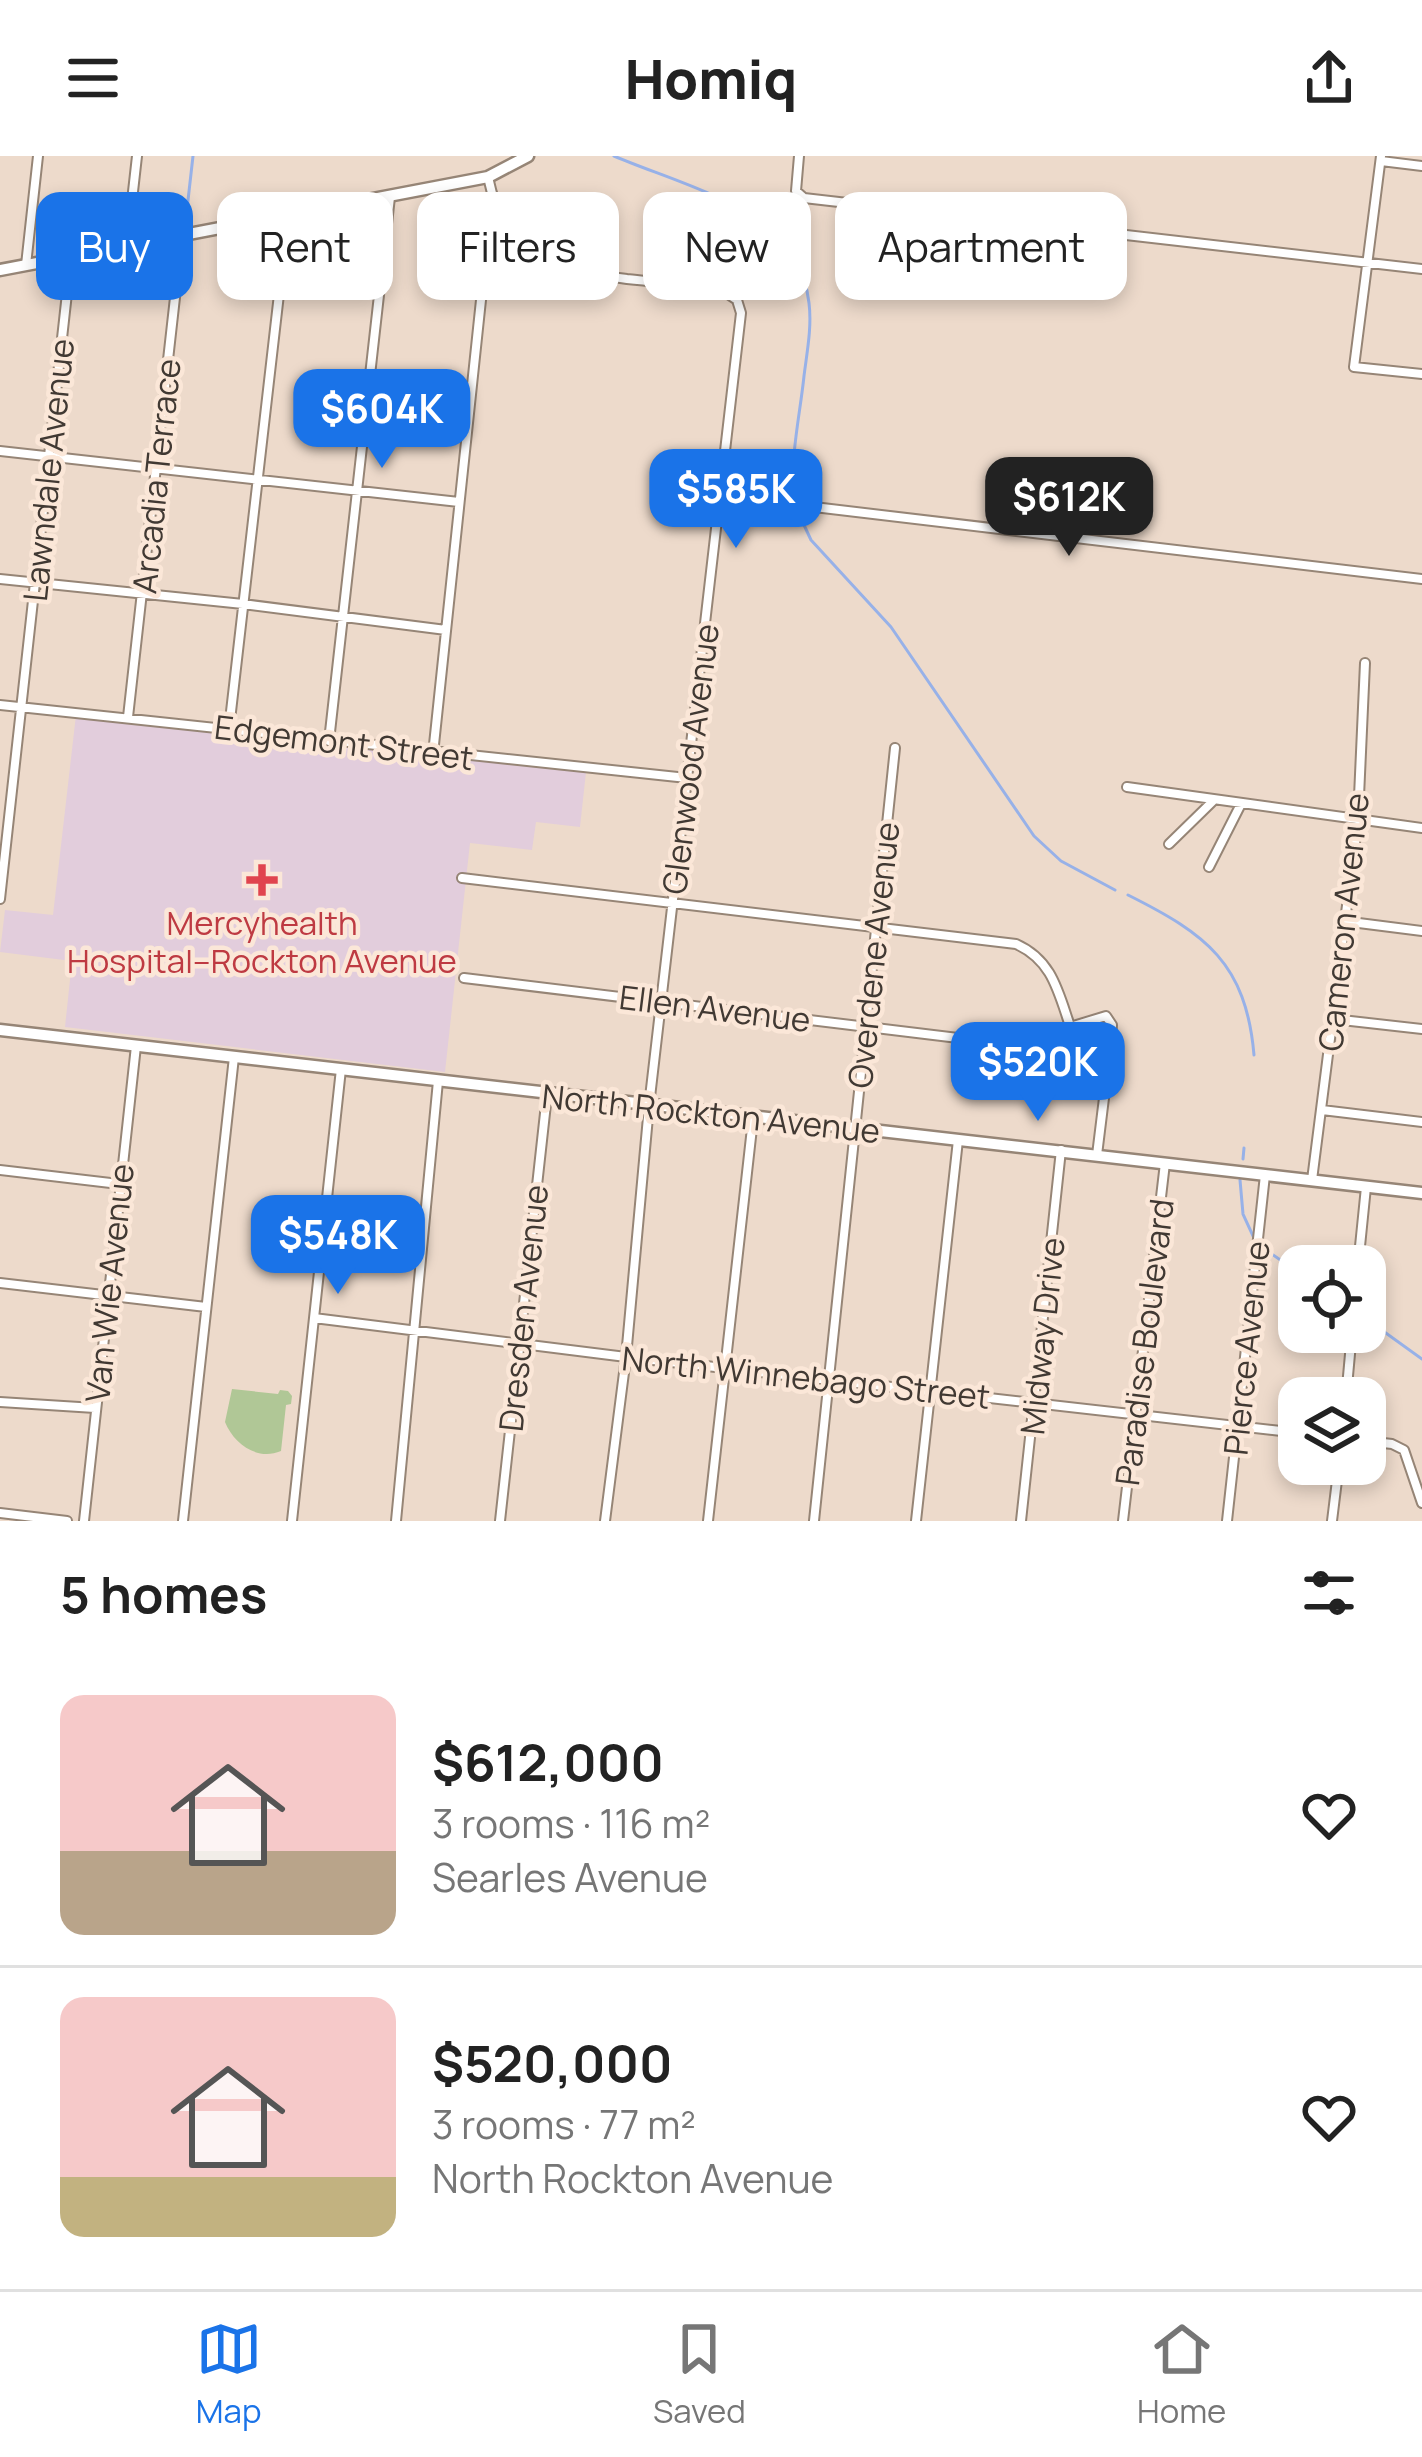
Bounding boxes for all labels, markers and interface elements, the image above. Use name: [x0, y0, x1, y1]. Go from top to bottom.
text: Homiq: [625, 41, 797, 115]
icon: menu: [60, 45, 126, 111]
icon: share: [1296, 45, 1362, 111]
chip: Buy: [36, 192, 193, 300]
chip: Rent: [217, 192, 393, 300]
chip: Filters: [417, 192, 619, 300]
chip: New: [643, 192, 811, 300]
chip: Apartment: [835, 192, 1127, 300]
street label: Lawndale Avenue: [12, 336, 84, 604]
street label: Arcadia Terrace: [121, 356, 191, 596]
pin: $604K: [298, 369, 466, 471]
text: $604K: [320, 381, 444, 435]
pin: $585K: [652, 449, 820, 551]
pin: $612K: [985, 457, 1153, 559]
text: $585K: [676, 461, 796, 515]
text: $612K: [1012, 469, 1126, 523]
street label: Glenwood Avenue: [651, 621, 729, 897]
street label: Edgemont Street: [212, 704, 476, 780]
street label: Cameron Avenue: [1307, 791, 1379, 1053]
street label: Overdene Avenue: [837, 820, 909, 1090]
marker: Mercyhealth Hospital–Rockton Avenue: [246, 864, 278, 896]
place label: Mercyhealth Hospital–Rockton Avenue: [67, 900, 457, 983]
street label: Ellen Avenue: [617, 974, 813, 1042]
pin: $520K: [954, 1022, 1122, 1124]
text: $520K: [978, 1034, 1098, 1088]
street label: North Rockton Avenue: [540, 1073, 882, 1153]
street label: Van Wie Avenue: [74, 1161, 144, 1405]
street label: Dresden Avenue: [488, 1182, 558, 1434]
pin: $548K: [254, 1195, 422, 1297]
street label: Paradise Boulevard: [1104, 1196, 1184, 1488]
text: $548K: [278, 1207, 398, 1261]
street label: Midway Drive: [1009, 1235, 1075, 1437]
street label: Pierce Avenue: [1212, 1239, 1280, 1457]
map controls: [1278, 1245, 1386, 1485]
button: locate: [1278, 1245, 1386, 1353]
street label: North Winnebago Street: [620, 1335, 992, 1419]
button: layers: [1278, 1377, 1386, 1485]
text: 5 homes: [60, 1559, 267, 1628]
icon: filters: [1296, 1560, 1362, 1626]
text: $612,000: [432, 1727, 664, 1796]
icon: home: [156, 1743, 300, 1887]
icon: heart: [1296, 1782, 1362, 1848]
text: 3 rooms · 116 m²: [432, 1796, 710, 1850]
text: Searles Avenue: [432, 1850, 708, 1904]
text: $520,000: [432, 2028, 673, 2097]
icon: home: [156, 2045, 300, 2189]
icon: heart: [1296, 2084, 1362, 2150]
text: 3 rooms · 77 m²: [432, 2097, 696, 2151]
text: North Rockton Avenue: [432, 2151, 833, 2205]
tab: Map: [196, 2316, 262, 2433]
tab: Saved: [653, 2316, 746, 2433]
tab: Home: [1137, 2316, 1226, 2433]

